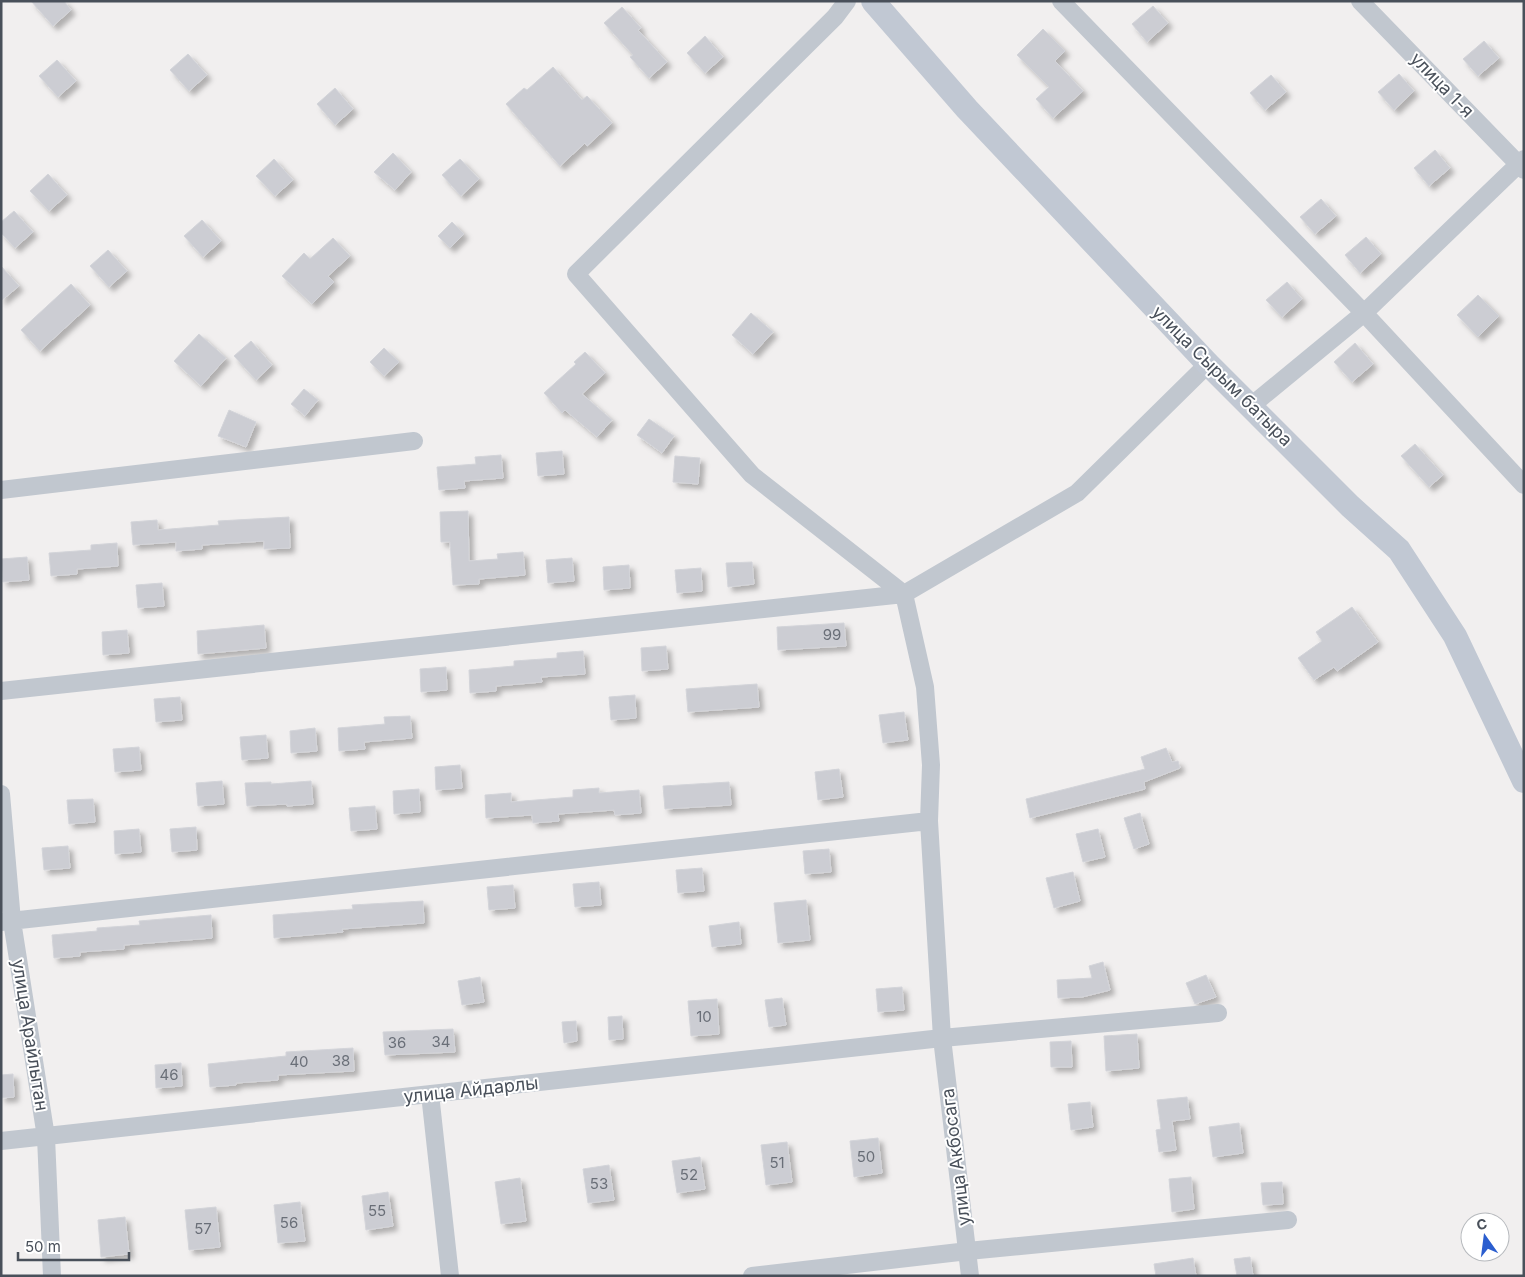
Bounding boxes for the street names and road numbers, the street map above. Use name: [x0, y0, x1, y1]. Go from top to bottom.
street label: улица 1-я: [1406, 48, 1478, 121]
street label: улица Сырым батыра: [1148, 301, 1297, 450]
street label: улица Арайлытан: [8, 958, 53, 1112]
street label: улица Айдарлы: [403, 1072, 539, 1107]
street label: улица Акбосага: [937, 1087, 974, 1227]

